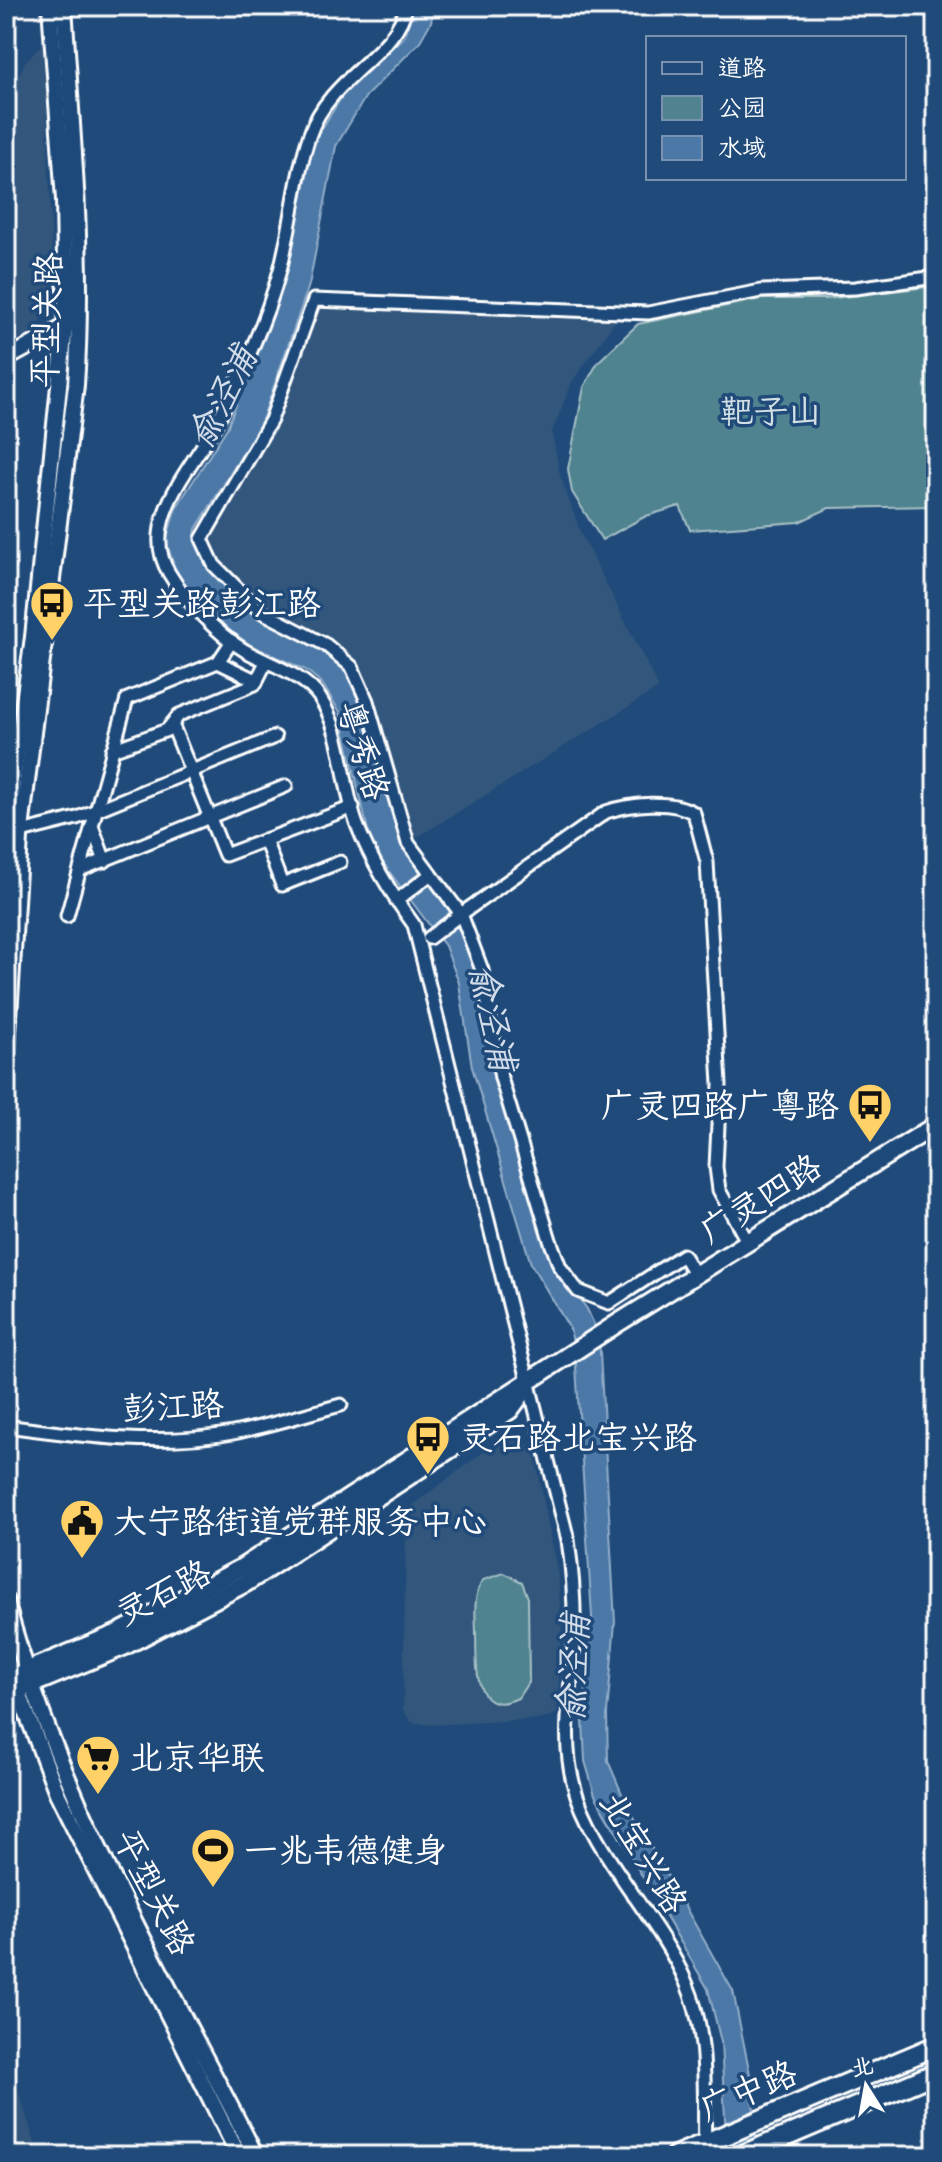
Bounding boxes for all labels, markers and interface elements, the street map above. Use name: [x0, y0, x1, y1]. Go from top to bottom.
legend: [646, 36, 906, 180]
text: 道路: [718, 53, 766, 88]
text: 公园: [718, 93, 766, 128]
text: 水域: [718, 133, 766, 168]
street label: 平型关路: [23, 251, 77, 389]
water label: 俞泾浦: [177, 335, 275, 459]
park label: 靶子山: [720, 390, 822, 440]
bus stop icon: 平型关路彭江路: [28, 579, 76, 642]
place label: 平型关路彭江路: [83, 582, 321, 632]
street label: 粤秀路: [321, 695, 399, 807]
water label: 俞泾浦: [452, 960, 528, 1080]
bus stop icon: 广灵四路广粤路: [846, 1081, 894, 1144]
place label: 广灵四路广粤路: [601, 1084, 839, 1134]
street label: 广灵四路: [691, 1144, 833, 1259]
street label: 彭江路: [121, 1382, 225, 1438]
bus stop icon: 灵石路北宝兴路: [404, 1413, 452, 1476]
place label: 灵石路北宝兴路: [459, 1416, 697, 1466]
public building icon: 大宁路街道党群服务中心: [58, 1497, 106, 1560]
place label: 大宁路街道党群服务中心: [113, 1500, 487, 1550]
street label: 灵石路: [108, 1550, 222, 1641]
water label: 俞泾浦: [547, 1609, 606, 1724]
supermarket icon: 北京华联: [74, 1733, 122, 1796]
place label: 北京华联: [129, 1736, 265, 1786]
street label: 北宝兴路: [584, 1783, 697, 1925]
street label: 平型关路: [98, 1822, 205, 1966]
sports icon: 一兆韦德健身: [189, 1826, 237, 1889]
place label: 一兆韦德健身: [244, 1829, 448, 1879]
north arrow: [826, 2046, 906, 2126]
street label: 广中路: [693, 2051, 806, 2137]
text: 北: [849, 2052, 877, 2087]

